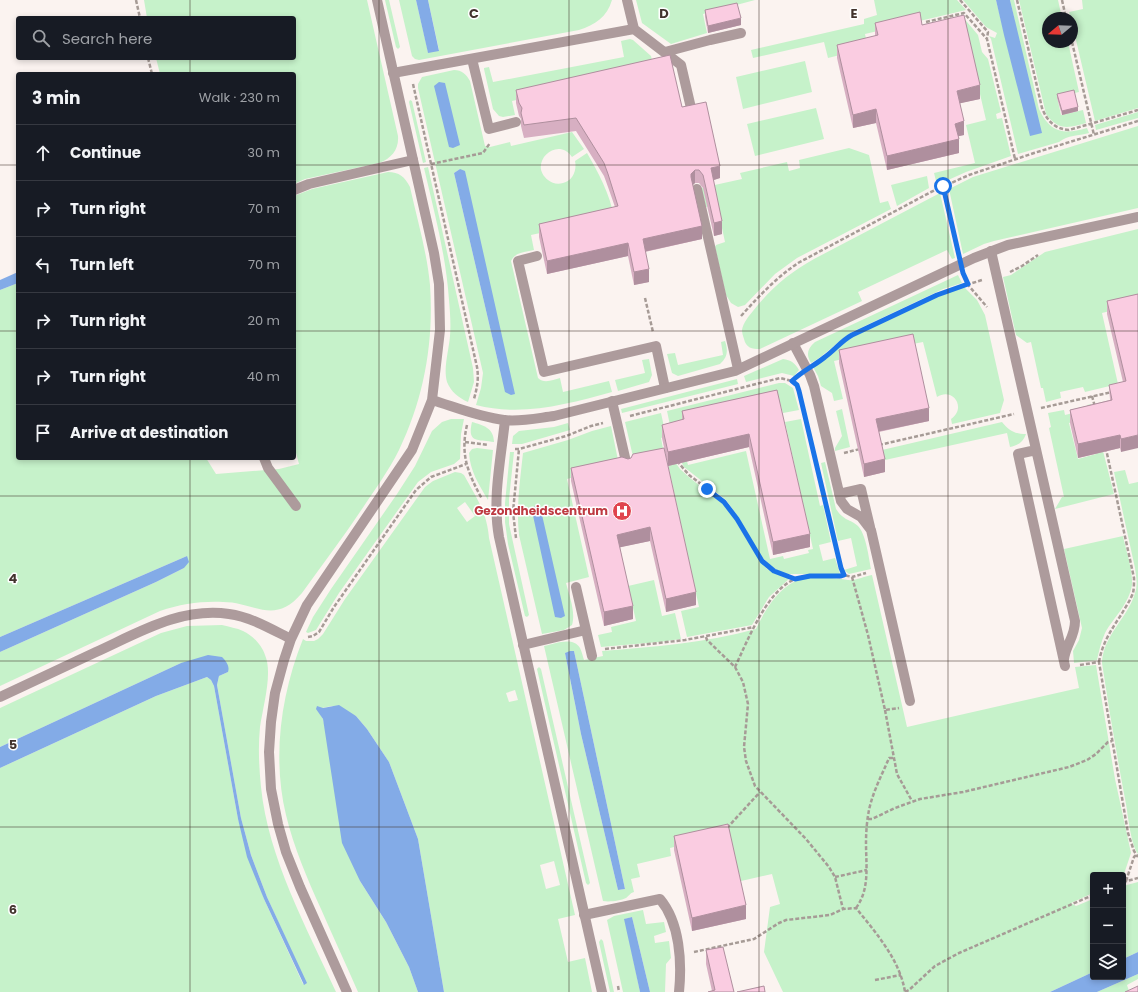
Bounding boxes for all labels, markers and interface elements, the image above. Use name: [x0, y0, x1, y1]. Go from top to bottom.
text: C: [469, 4, 479, 23]
text: D: [659, 4, 669, 23]
text: E: [850, 4, 858, 23]
north arrow: [1042, 12, 1078, 48]
search box: [16, 16, 296, 60]
icon: search: [30, 27, 52, 49]
text: Search here: [62, 28, 152, 49]
text: 3 min: [32, 86, 80, 110]
text: Walk · 230 m: [199, 88, 280, 107]
icon: ahead: [32, 142, 54, 164]
text: Continue: [70, 142, 141, 163]
text: 30 m: [247, 143, 280, 162]
route start: [934, 177, 952, 195]
icon: right: [32, 198, 54, 220]
text: Turn right: [70, 198, 146, 219]
text: 70 m: [248, 199, 280, 218]
icon: left: [32, 254, 54, 276]
text: Turn left: [70, 254, 134, 275]
text: 70 m: [248, 255, 280, 274]
icon: right: [32, 310, 54, 332]
text: Turn right: [70, 310, 146, 331]
text: 20 m: [247, 311, 280, 330]
icon: right: [32, 366, 54, 388]
text: Turn right: [70, 366, 146, 387]
text: 40 m: [247, 367, 280, 386]
icon: arrive: [32, 422, 54, 444]
text: Arrive at destination: [70, 422, 228, 443]
route end: [698, 480, 716, 498]
hospital icon: Gezondheidscentrum: [611, 500, 633, 522]
place label: Gezondheidscentrum: [474, 502, 608, 519]
text: 4: [9, 569, 18, 588]
text: 5: [9, 735, 17, 754]
map controls: [1090, 872, 1126, 980]
button: +: [1090, 872, 1126, 908]
text: 6: [9, 900, 17, 919]
button: −: [1090, 908, 1126, 944]
button: layers: [1090, 944, 1126, 980]

